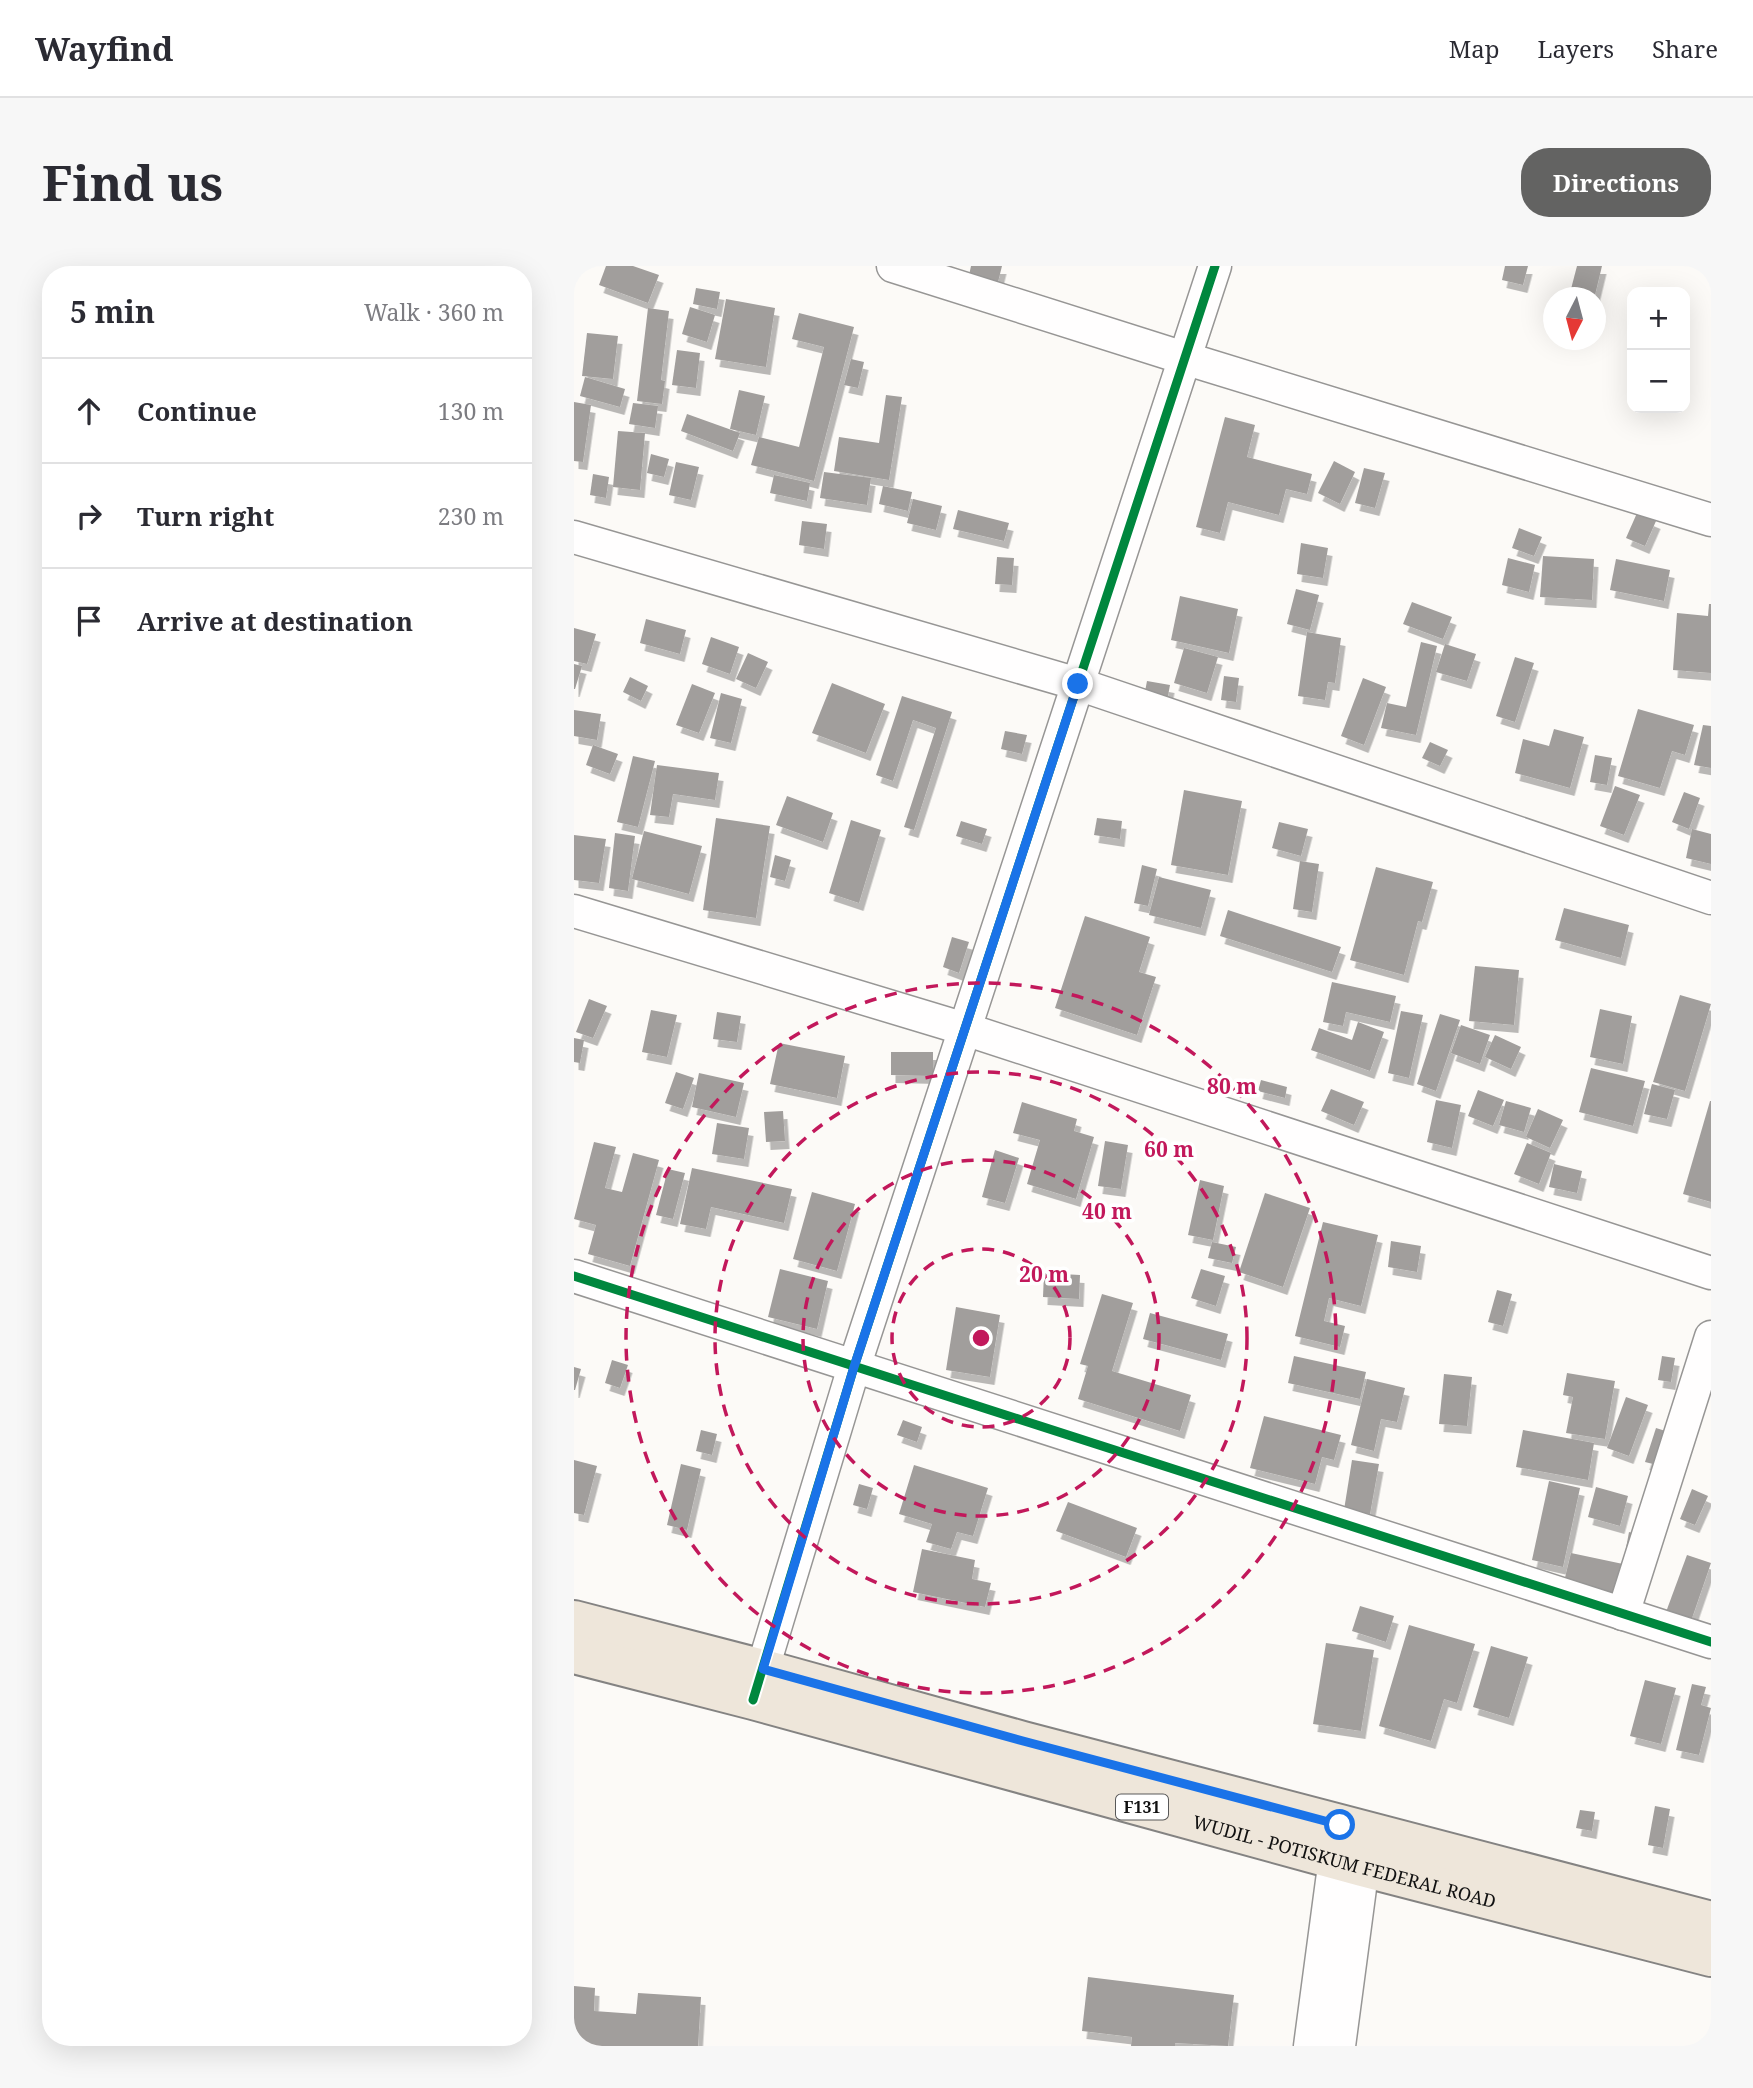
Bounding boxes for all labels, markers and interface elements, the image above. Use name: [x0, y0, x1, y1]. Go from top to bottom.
text: Wayfind: [35, 26, 174, 71]
text: Map: [1449, 32, 1500, 65]
text: Layers: [1538, 32, 1614, 65]
text: Share: [1652, 32, 1718, 65]
button: Directions: [1521, 148, 1711, 217]
text: Find us: [42, 149, 223, 215]
north arrow: [1543, 287, 1606, 350]
map controls: [1627, 287, 1690, 413]
button: +: [1627, 287, 1690, 350]
text: 5 min: [70, 291, 155, 332]
text: Walk · 360 m: [364, 296, 504, 328]
button: −: [1627, 350, 1690, 413]
icon: ahead: [70, 392, 108, 430]
text: Continue: [137, 393, 257, 429]
text: 130 m: [438, 395, 504, 427]
icon: right: [70, 497, 108, 535]
text: Turn right: [137, 498, 274, 534]
text: 230 m: [438, 500, 504, 532]
icon: arrive: [70, 602, 108, 640]
text: Arrive at destination: [137, 603, 413, 639]
route end: [1062, 668, 1093, 699]
text: 80 m: [1207, 1072, 1257, 1100]
text: 60 m: [1144, 1135, 1194, 1163]
text: 40 m: [1082, 1197, 1132, 1225]
text: 20 m: [1019, 1260, 1069, 1288]
centre of rings: [969, 1326, 993, 1350]
road number: F131: [1116, 1794, 1168, 1820]
street label: WUDIL - POTISKUM FEDERAL ROAD: [1190, 1809, 1499, 1913]
route start: [1324, 1809, 1355, 1840]

